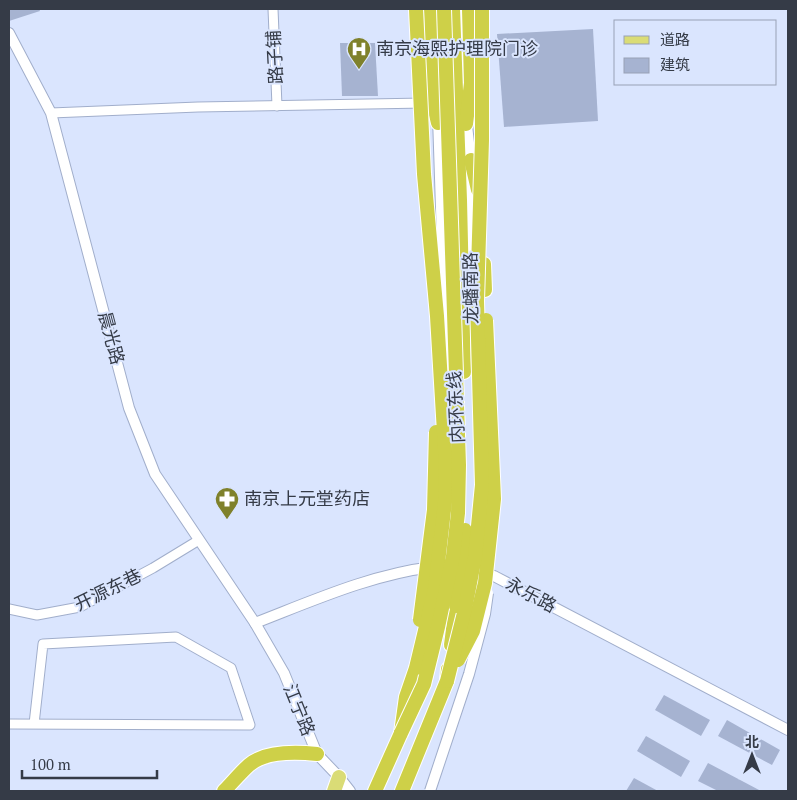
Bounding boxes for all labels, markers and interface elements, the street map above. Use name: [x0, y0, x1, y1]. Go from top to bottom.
legend: [614, 20, 777, 85]
street label: 路子铺: [261, 29, 287, 85]
text: 道路: [660, 29, 690, 49]
hospital icon: 南京海熙护理院门诊: [346, 36, 372, 70]
place label: 南京海熙护理院门诊: [376, 36, 538, 60]
text: 建筑: [660, 54, 690, 74]
street label: 龙蟠南路: [457, 252, 483, 324]
street label: 晨光路: [93, 309, 131, 367]
street label: 内环东线: [441, 370, 469, 444]
pharmacy icon: 南京上元堂药店: [214, 486, 240, 520]
place label: 南京上元堂药店: [244, 486, 370, 510]
street label: 开源东巷: [70, 563, 145, 616]
street label: 永乐路: [502, 571, 561, 617]
street label: 江宁路: [279, 680, 321, 739]
north arrow: [727, 730, 777, 780]
text: 北: [745, 732, 759, 751]
scale bar: [22, 748, 158, 780]
text: 100 m: [30, 754, 71, 774]

